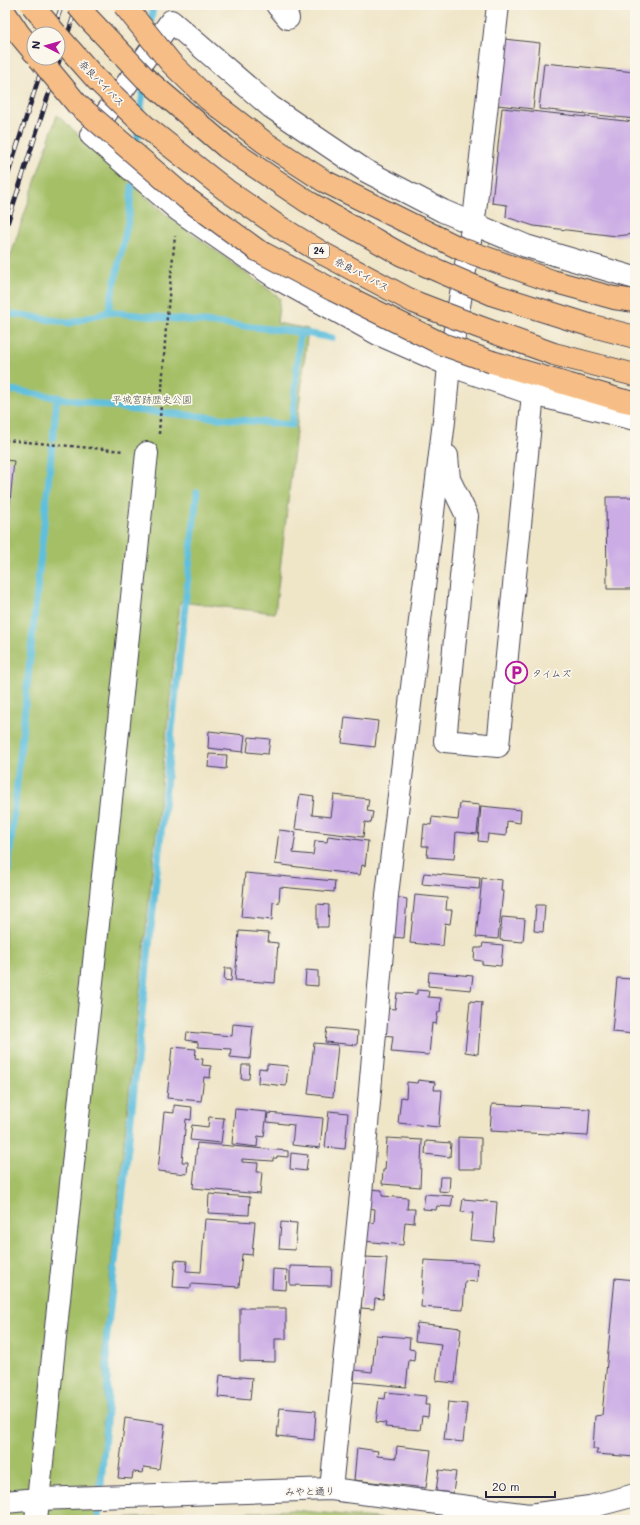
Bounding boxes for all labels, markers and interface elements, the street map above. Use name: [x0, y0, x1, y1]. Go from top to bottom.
north arrow: [26, 26, 66, 66]
text: N: [28, 40, 43, 50]
street label: 奈良バイパス: [76, 57, 128, 109]
road number: 24: [309, 244, 329, 258]
street label: 奈良バイパス: [332, 254, 392, 294]
park label: 平城宮跡歴史公園: [112, 392, 192, 406]
parking icon: タイムズ: [504, 660, 530, 686]
place label: タイムズ: [532, 666, 571, 680]
scale bar: [486, 1473, 555, 1499]
text: 20 m: [492, 1478, 520, 1494]
street label: みやと通り: [285, 1484, 335, 1498]

